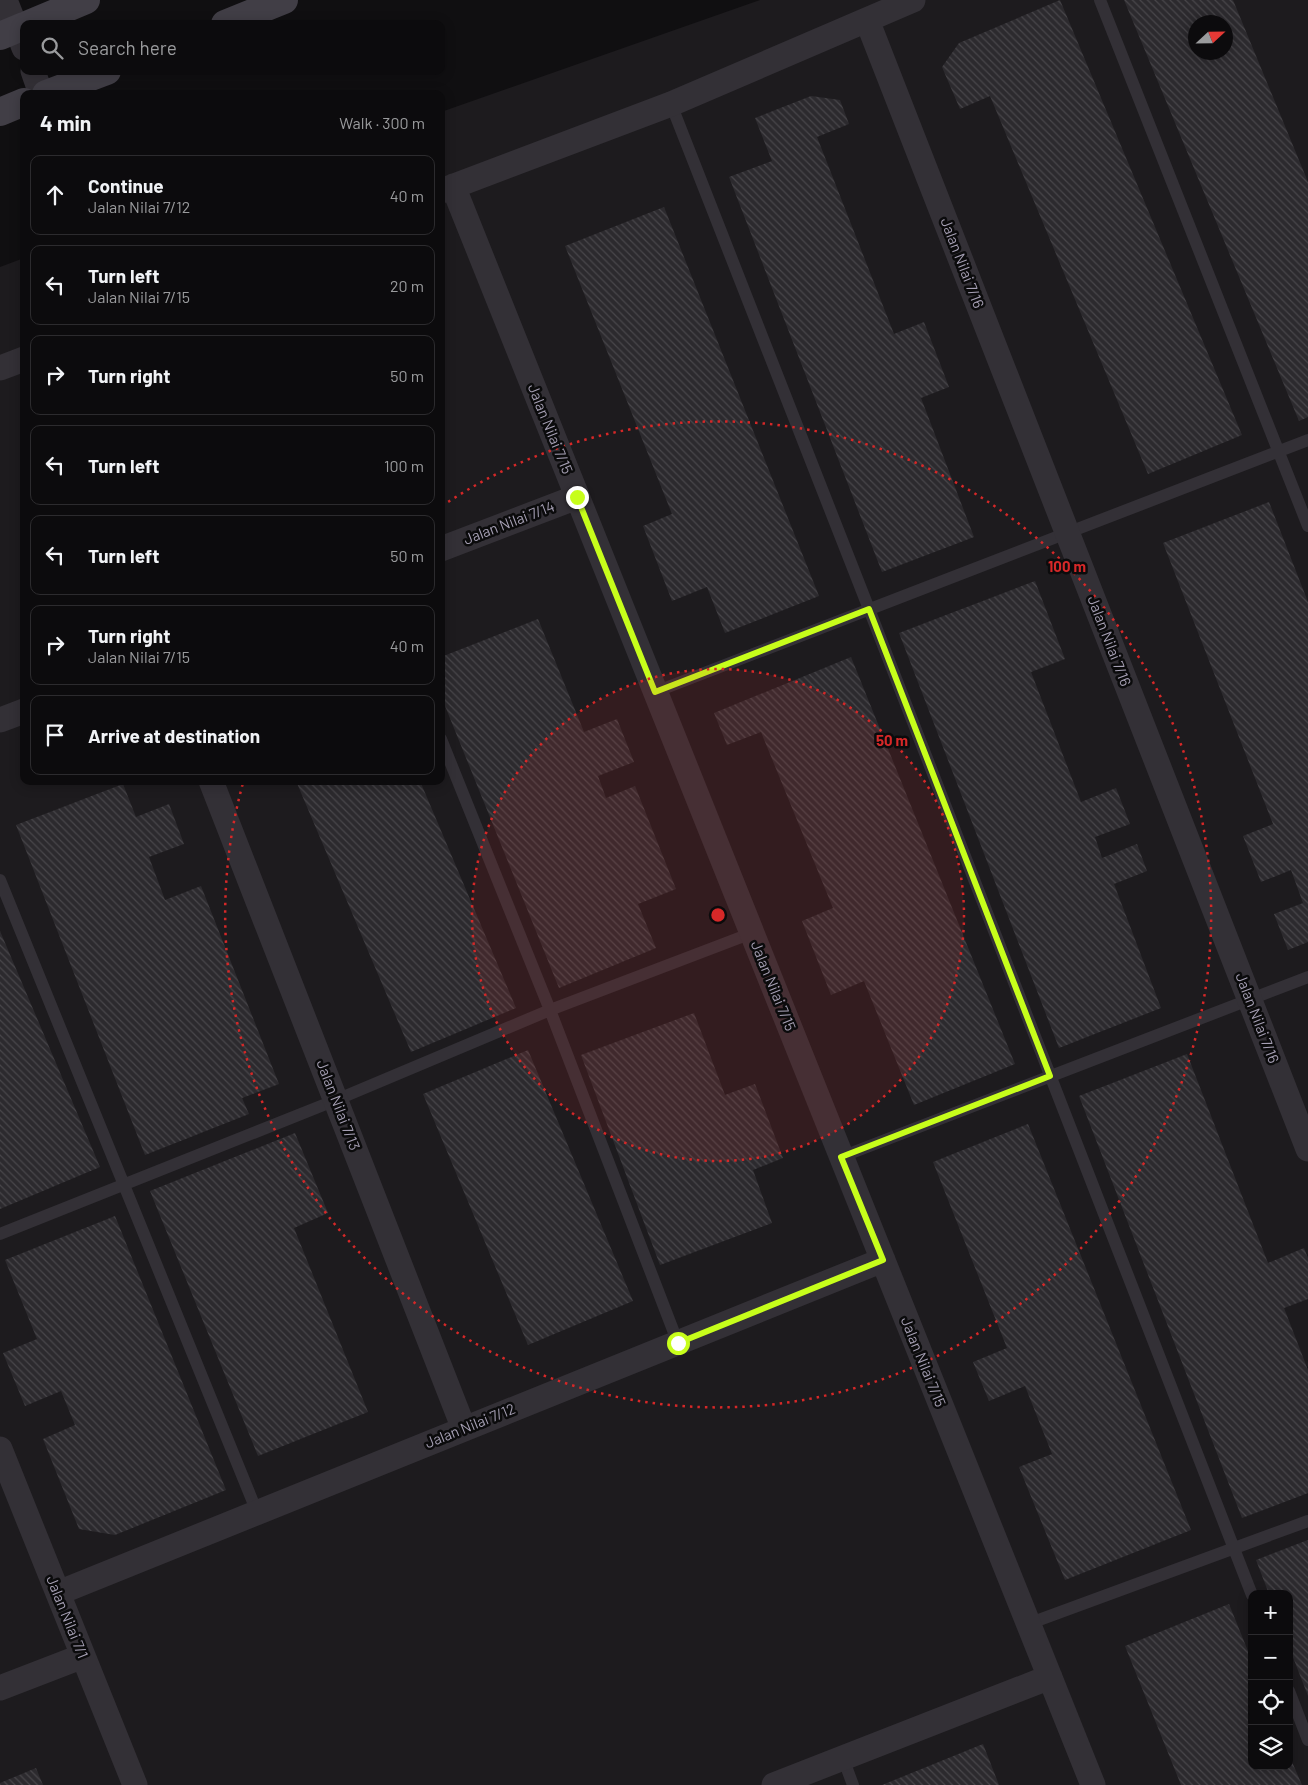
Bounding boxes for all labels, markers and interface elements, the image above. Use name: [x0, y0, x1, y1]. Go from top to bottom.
north arrow: [1188, 15, 1233, 60]
search box: [20, 20, 445, 75]
icon: search: [38, 34, 66, 62]
text: Search here: [78, 36, 177, 59]
text: 4 min: [40, 110, 91, 135]
text: Walk · 300 m: [339, 113, 425, 132]
text: Continue: [88, 174, 164, 197]
icon: ahead: [41, 181, 69, 209]
text: 40 m: [390, 186, 424, 205]
text: Jalan Nilai 7/12: [88, 197, 190, 216]
street label: Jalan Nilai 7/16: [937, 215, 988, 311]
text: Turn left: [88, 264, 159, 287]
icon: left: [41, 271, 69, 299]
text: 20 m: [390, 276, 424, 295]
text: Jalan Nilai 7/15: [88, 287, 190, 306]
icon: right: [41, 361, 69, 389]
text: Turn right: [88, 364, 170, 387]
text: 50 m: [390, 366, 424, 385]
street label: Jalan Nilai 7/15: [525, 381, 577, 476]
icon: left: [41, 451, 69, 479]
text: Turn left: [88, 454, 159, 477]
text: 100 m: [384, 456, 424, 475]
route end: [566, 486, 589, 509]
street label: Jalan Nilai 7/14: [461, 496, 557, 548]
icon: left: [41, 541, 69, 569]
text: Turn left: [88, 544, 159, 567]
text: 50 m: [390, 546, 424, 565]
text: 100 m: [1048, 557, 1086, 575]
street label: Jalan Nilai 7/16: [1084, 593, 1135, 689]
text: Turn right: [88, 624, 170, 647]
icon: right: [41, 631, 69, 659]
text: 40 m: [390, 636, 424, 655]
text: Jalan Nilai 7/15: [88, 647, 190, 666]
icon: arrive: [41, 721, 69, 749]
text: Arrive at destination: [88, 724, 260, 747]
text: 50 m: [876, 731, 908, 749]
centre of rings: [709, 906, 727, 924]
street label: Jalan Nilai 7/15: [748, 938, 800, 1033]
street label: Jalan Nilai 7/16: [1232, 970, 1283, 1066]
street label: Jalan Nilai 7/13: [313, 1057, 364, 1153]
street label: Jalan Nilai 7/15: [898, 1314, 950, 1409]
route start: [667, 1332, 690, 1355]
street label: Jalan Nilai 7/12: [422, 1399, 517, 1451]
street label: Jalan Nilai 7/1: [43, 1573, 93, 1661]
map controls: [1248, 1590, 1293, 1770]
button: +: [1248, 1590, 1293, 1635]
button: −: [1248, 1635, 1293, 1680]
button: locate: [1248, 1680, 1293, 1725]
button: layers: [1248, 1725, 1293, 1770]

